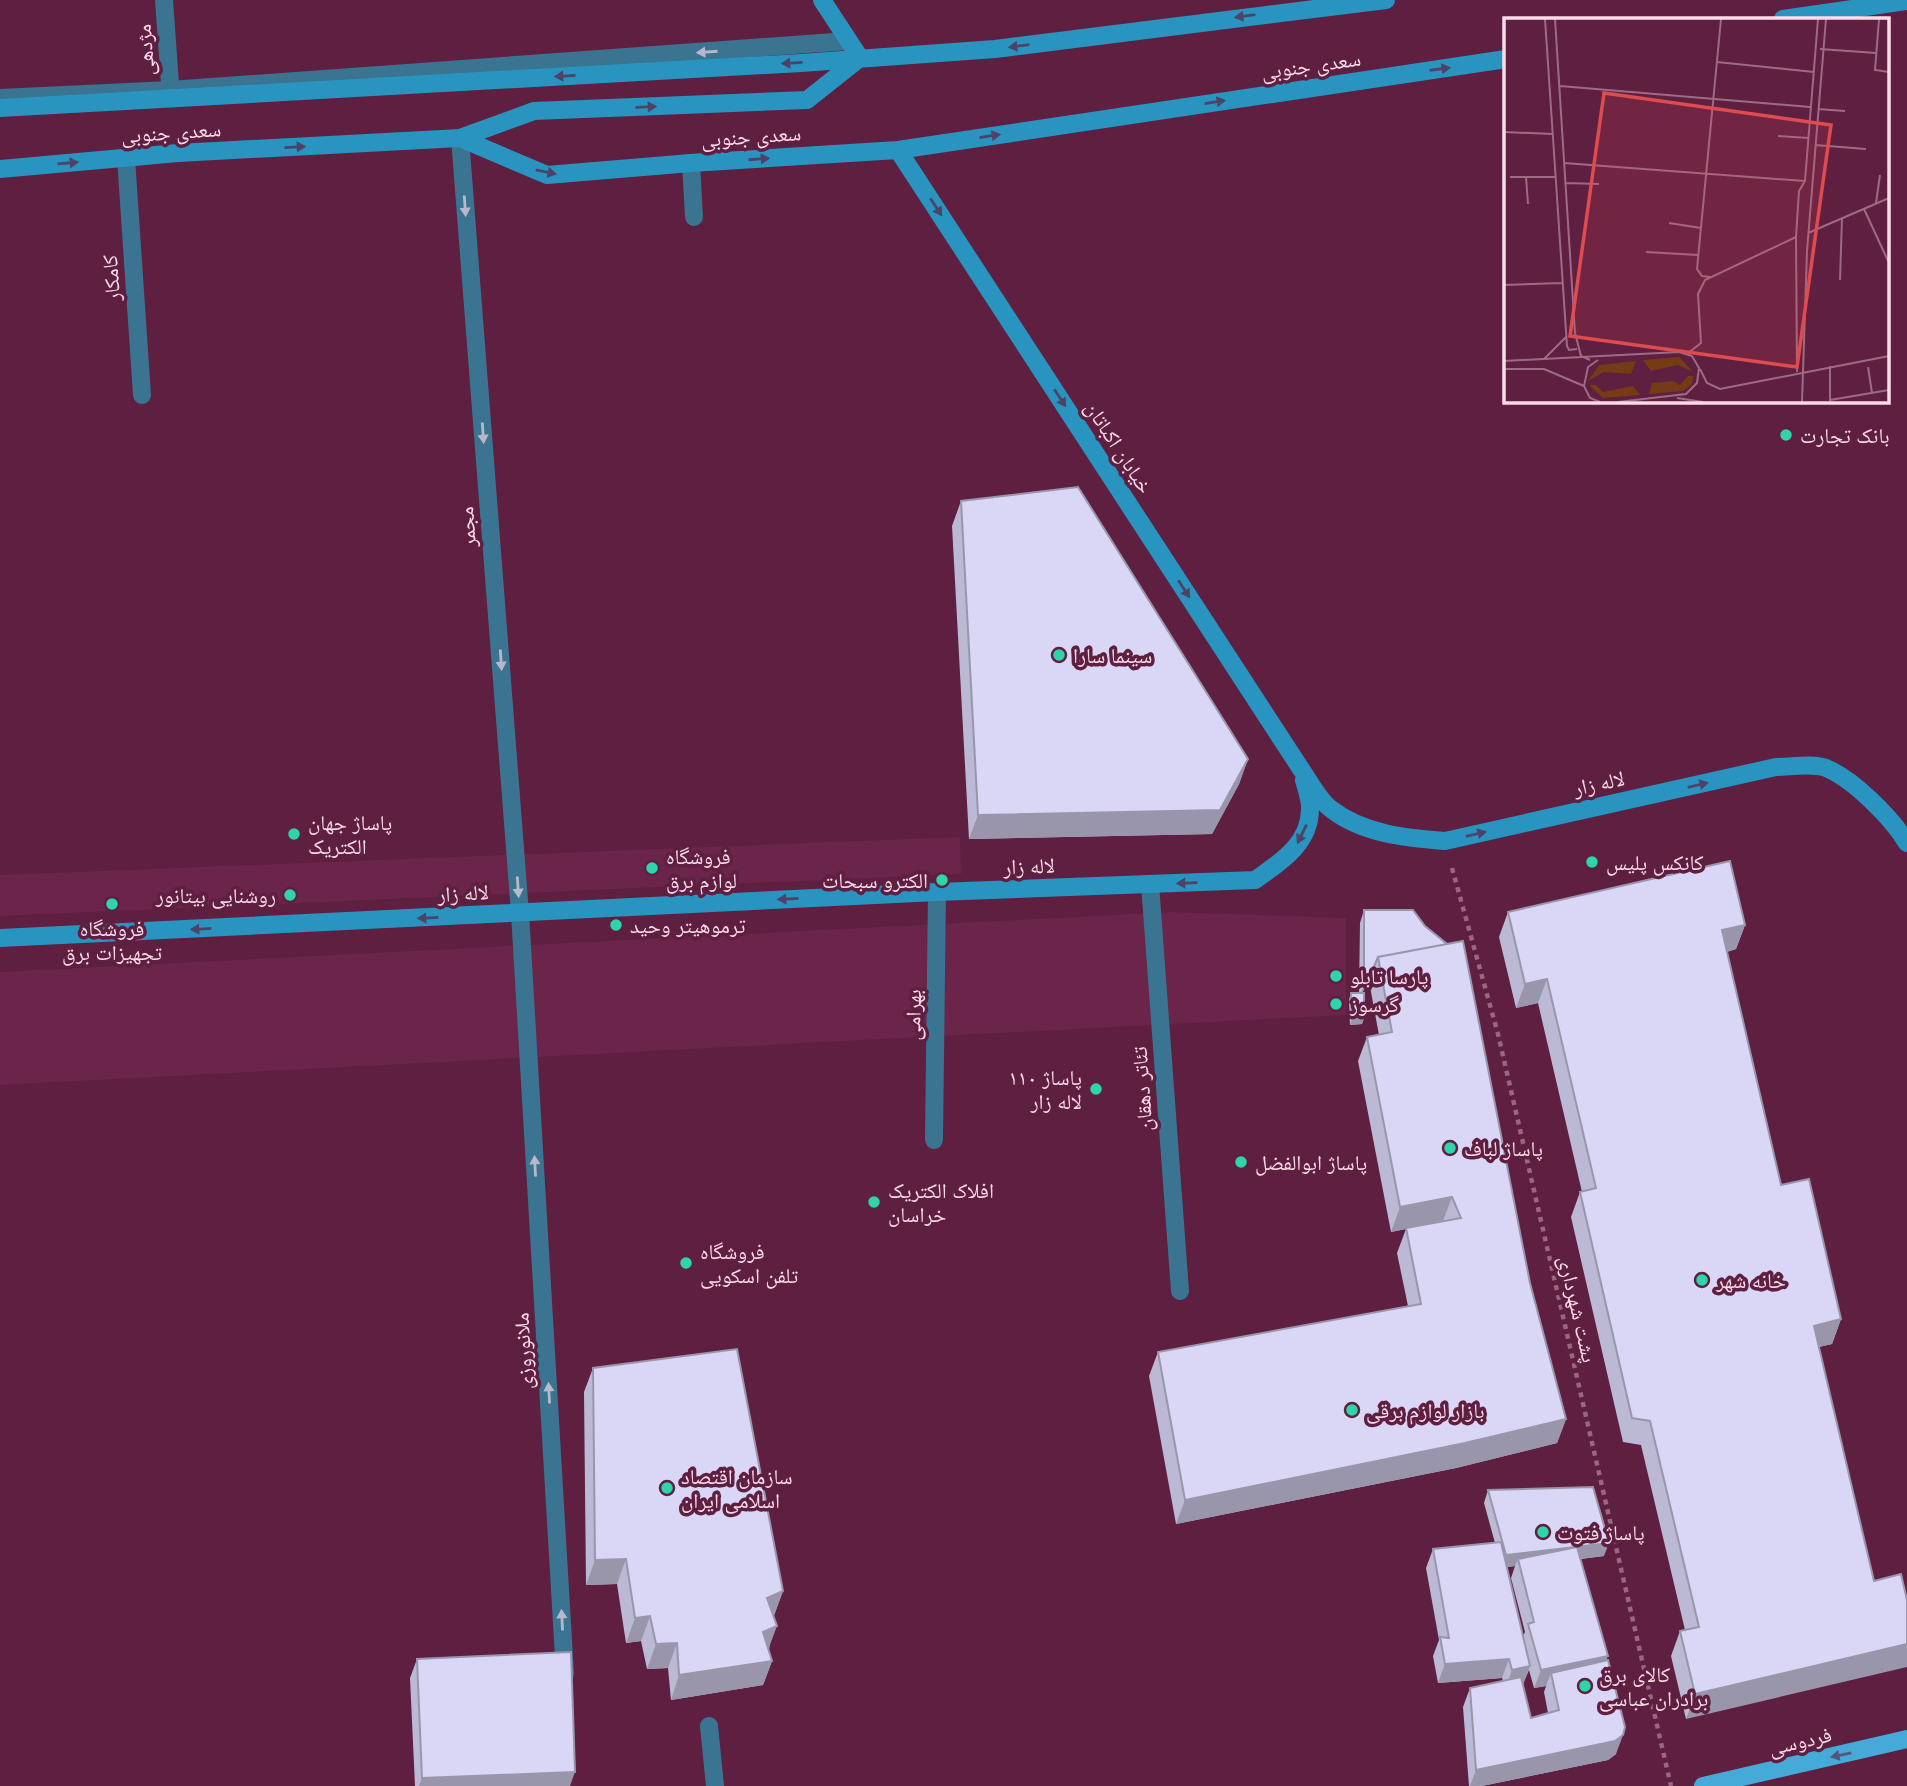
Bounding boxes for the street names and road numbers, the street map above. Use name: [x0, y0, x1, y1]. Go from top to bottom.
street label: مژدهی: [131, 23, 160, 77]
street label: سعدی جنوبی: [1260, 46, 1363, 85]
street label: سعدی جنوبی: [120, 116, 222, 149]
street label: سعدی جنوبی: [700, 120, 802, 153]
street label: کامکار: [97, 254, 125, 303]
street label: خیابان اکباتان: [1080, 396, 1158, 498]
street label: مجمر: [453, 506, 481, 549]
street label: لاله زار: [1570, 765, 1627, 801]
street label: لاله زار: [1002, 853, 1055, 879]
street label: لاله زار: [436, 879, 489, 907]
street label: بهرامی: [900, 989, 927, 1041]
street label: تئاتر دهقان: [1127, 1046, 1157, 1132]
street label: پشت شهرداری: [1553, 1253, 1602, 1365]
street label: ملانوروزی: [509, 1312, 537, 1390]
street label: فردوسی: [1766, 1722, 1834, 1761]

